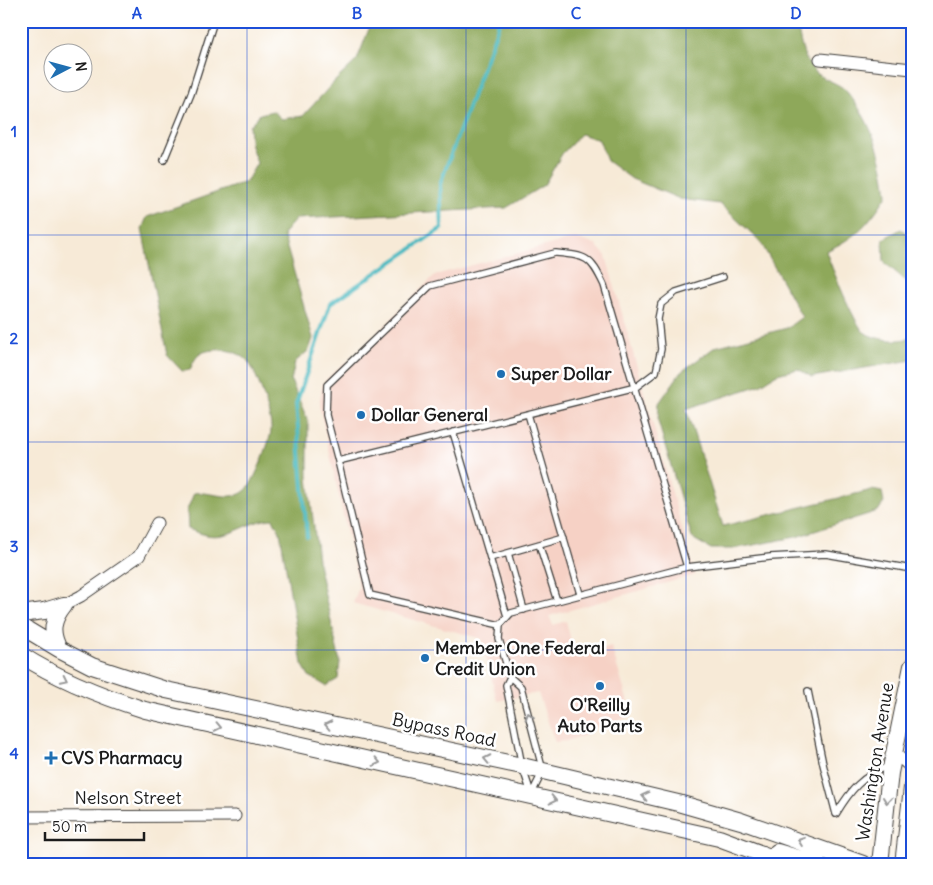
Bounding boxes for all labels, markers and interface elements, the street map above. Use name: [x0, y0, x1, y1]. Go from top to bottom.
text: A: [132, 3, 142, 23]
text: B: [352, 3, 363, 23]
text: C: [571, 3, 582, 23]
text: D: [790, 3, 802, 23]
north arrow: [42, 42, 92, 92]
text: N: [71, 61, 90, 72]
text: 1: [11, 121, 17, 141]
text: 2: [10, 328, 19, 348]
place label: Super Dollar: [511, 362, 612, 385]
marker: Super Dollar: [495, 368, 507, 380]
place label: Dollar General: [371, 403, 488, 426]
marker: Dollar General: [355, 409, 367, 421]
text: 3: [9, 536, 19, 556]
place label: Member One Federal Credit Union: [435, 636, 605, 680]
marker: Member One Federal Credit Union: [419, 652, 431, 664]
one-way arrow: [58, 673, 67, 683]
marker: O'Reilly Auto Parts: [594, 680, 606, 692]
street label: Washington Avenue: [851, 681, 898, 843]
place label: O'Reilly Auto Parts: [558, 693, 642, 737]
street label: Bypass Road: [390, 707, 498, 752]
one-way arrow: [524, 712, 535, 721]
one-way arrow: [323, 721, 332, 731]
one-way arrow: [214, 722, 223, 732]
text: 4: [9, 743, 19, 763]
place label: CVS Pharmacy: [61, 746, 183, 769]
marker: CVS Pharmacy: [45, 752, 57, 764]
one-way arrow: [482, 754, 491, 765]
one-way arrow: [373, 756, 381, 767]
street label: Nelson Street: [74, 786, 182, 809]
one-way arrow: [641, 791, 650, 802]
one-way arrow: [548, 794, 557, 805]
one-way arrow: [882, 796, 893, 804]
scale bar: [45, 810, 144, 842]
text: 50 m: [52, 817, 87, 836]
one-way arrow: [797, 837, 806, 847]

